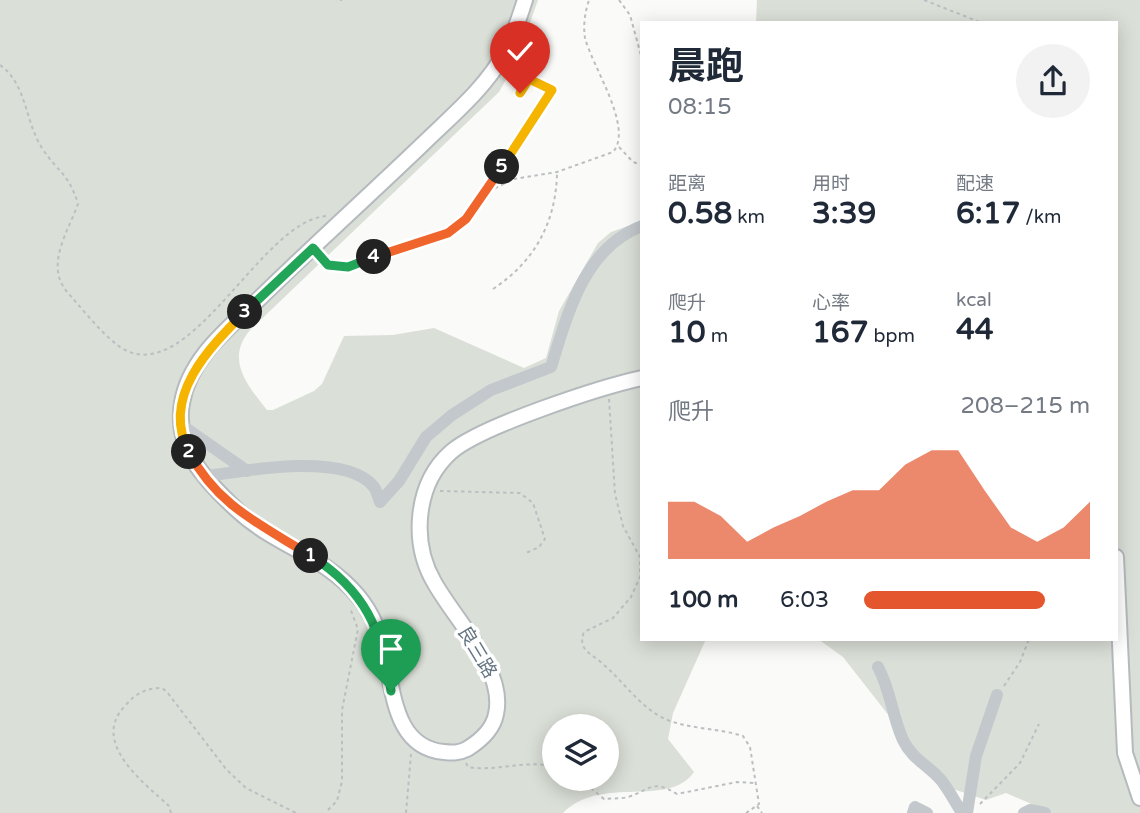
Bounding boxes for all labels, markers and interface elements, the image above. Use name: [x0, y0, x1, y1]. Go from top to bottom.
pin: [490, 21, 550, 93]
icon: check: [501, 32, 539, 70]
text: 晨跑: [668, 44, 744, 90]
button: share: [1016, 44, 1090, 118]
text: 08:15: [668, 93, 732, 121]
pin: 5: [484, 150, 520, 184]
text: 5: [496, 155, 507, 177]
text: 距离: [668, 173, 706, 195]
text: 用时: [812, 173, 850, 195]
text: 配速: [956, 173, 994, 195]
text: 0.58: [668, 195, 732, 232]
text: 3:39: [812, 195, 876, 232]
text: 6:17: [956, 195, 1020, 232]
text: km: [732, 206, 765, 228]
text: /km: [1020, 206, 1061, 228]
pin: 4: [356, 240, 392, 274]
text: 4: [368, 245, 379, 267]
text: kcal: [956, 289, 992, 311]
text: 爬升: [668, 292, 706, 314]
text: 心率: [812, 292, 850, 314]
pin: 3: [228, 294, 262, 330]
text: 3: [239, 300, 250, 322]
text: 44: [956, 311, 994, 348]
text: 10: [668, 314, 706, 351]
text: 167: [812, 314, 869, 351]
text: m: [706, 325, 728, 347]
text: bpm: [869, 325, 915, 347]
text: 208–215 m: [961, 392, 1090, 420]
text: 爬升: [668, 398, 714, 426]
pin: 2: [172, 434, 206, 470]
text: 2: [183, 440, 194, 462]
pin: 1: [294, 538, 328, 574]
text: 1: [305, 544, 316, 566]
text: 100 m: [668, 586, 738, 614]
text: 6:03: [780, 586, 829, 614]
pin: [361, 619, 421, 691]
street label: 良三路: [453, 622, 501, 682]
icon: arrive: [372, 630, 410, 668]
map controls: [542, 714, 619, 791]
button: layers: [542, 714, 619, 791]

